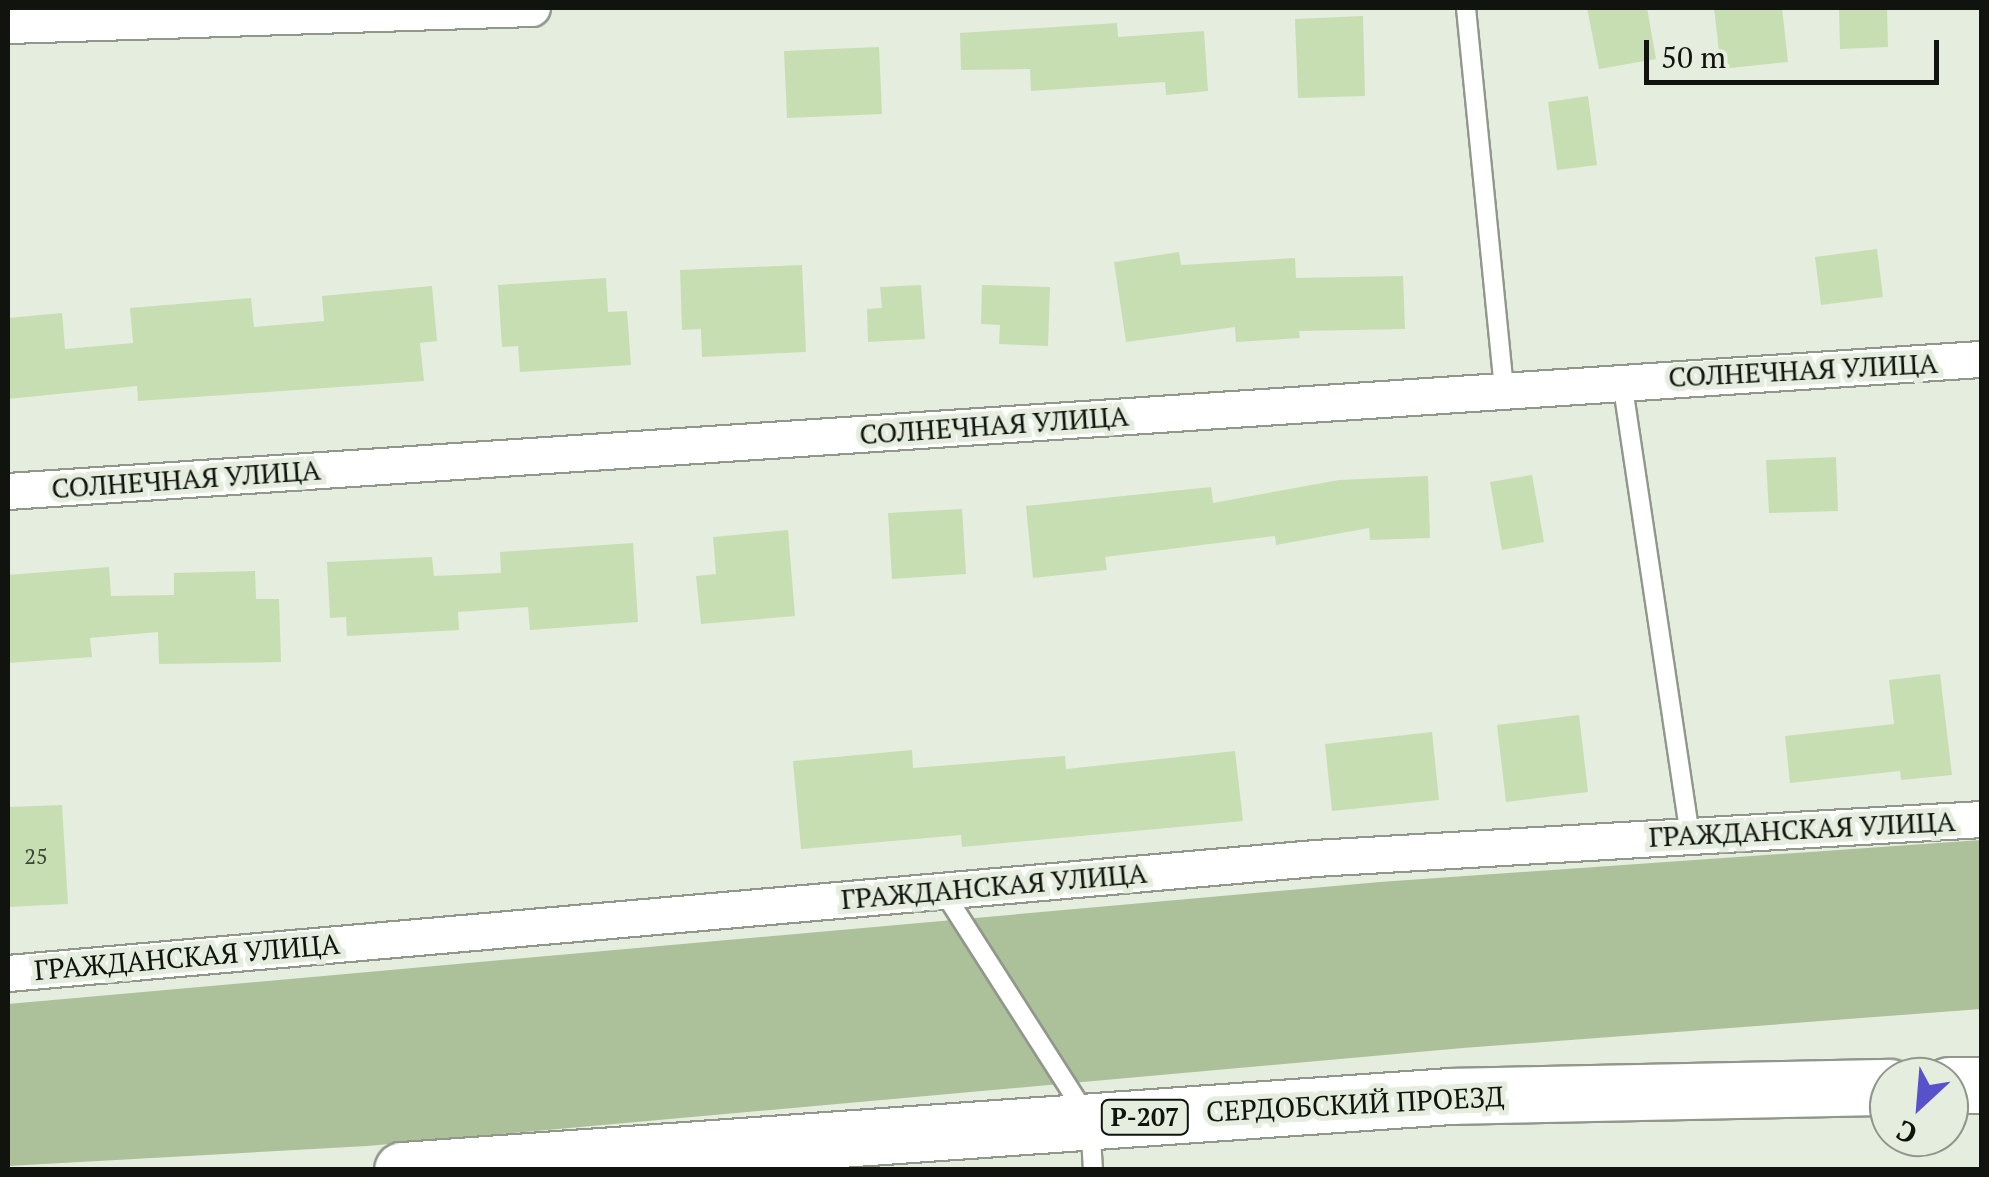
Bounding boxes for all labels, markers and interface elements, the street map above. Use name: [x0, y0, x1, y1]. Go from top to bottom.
scale bar: [1649, 20, 1944, 82]
text: 50 m: [1661, 37, 1726, 77]
street label: СОЛНЕЧНАЯ УЛИЦА: [1667, 346, 1939, 394]
street label: СОЛНЕЧНАЯ УЛИЦА: [858, 399, 1130, 451]
street label: СОЛНЕЧНАЯ УЛИЦА: [50, 453, 322, 505]
street label: ГРАЖДАНСКАЯ УЛИЦА: [1647, 804, 1957, 854]
house number: 25: [24, 843, 48, 869]
street label: ГРАЖДАНСКАЯ УЛИЦА: [839, 856, 1149, 916]
street label: ГРАЖДАНСКАЯ УЛИЦА: [32, 927, 342, 987]
north arrow: [1869, 1057, 1969, 1157]
street label: СЕРДОБСКИЙ ПРОЕЗД: [1205, 1079, 1505, 1129]
road number: Р-207: [1100, 1097, 1190, 1137]
text: С: [1890, 1112, 1923, 1153]

